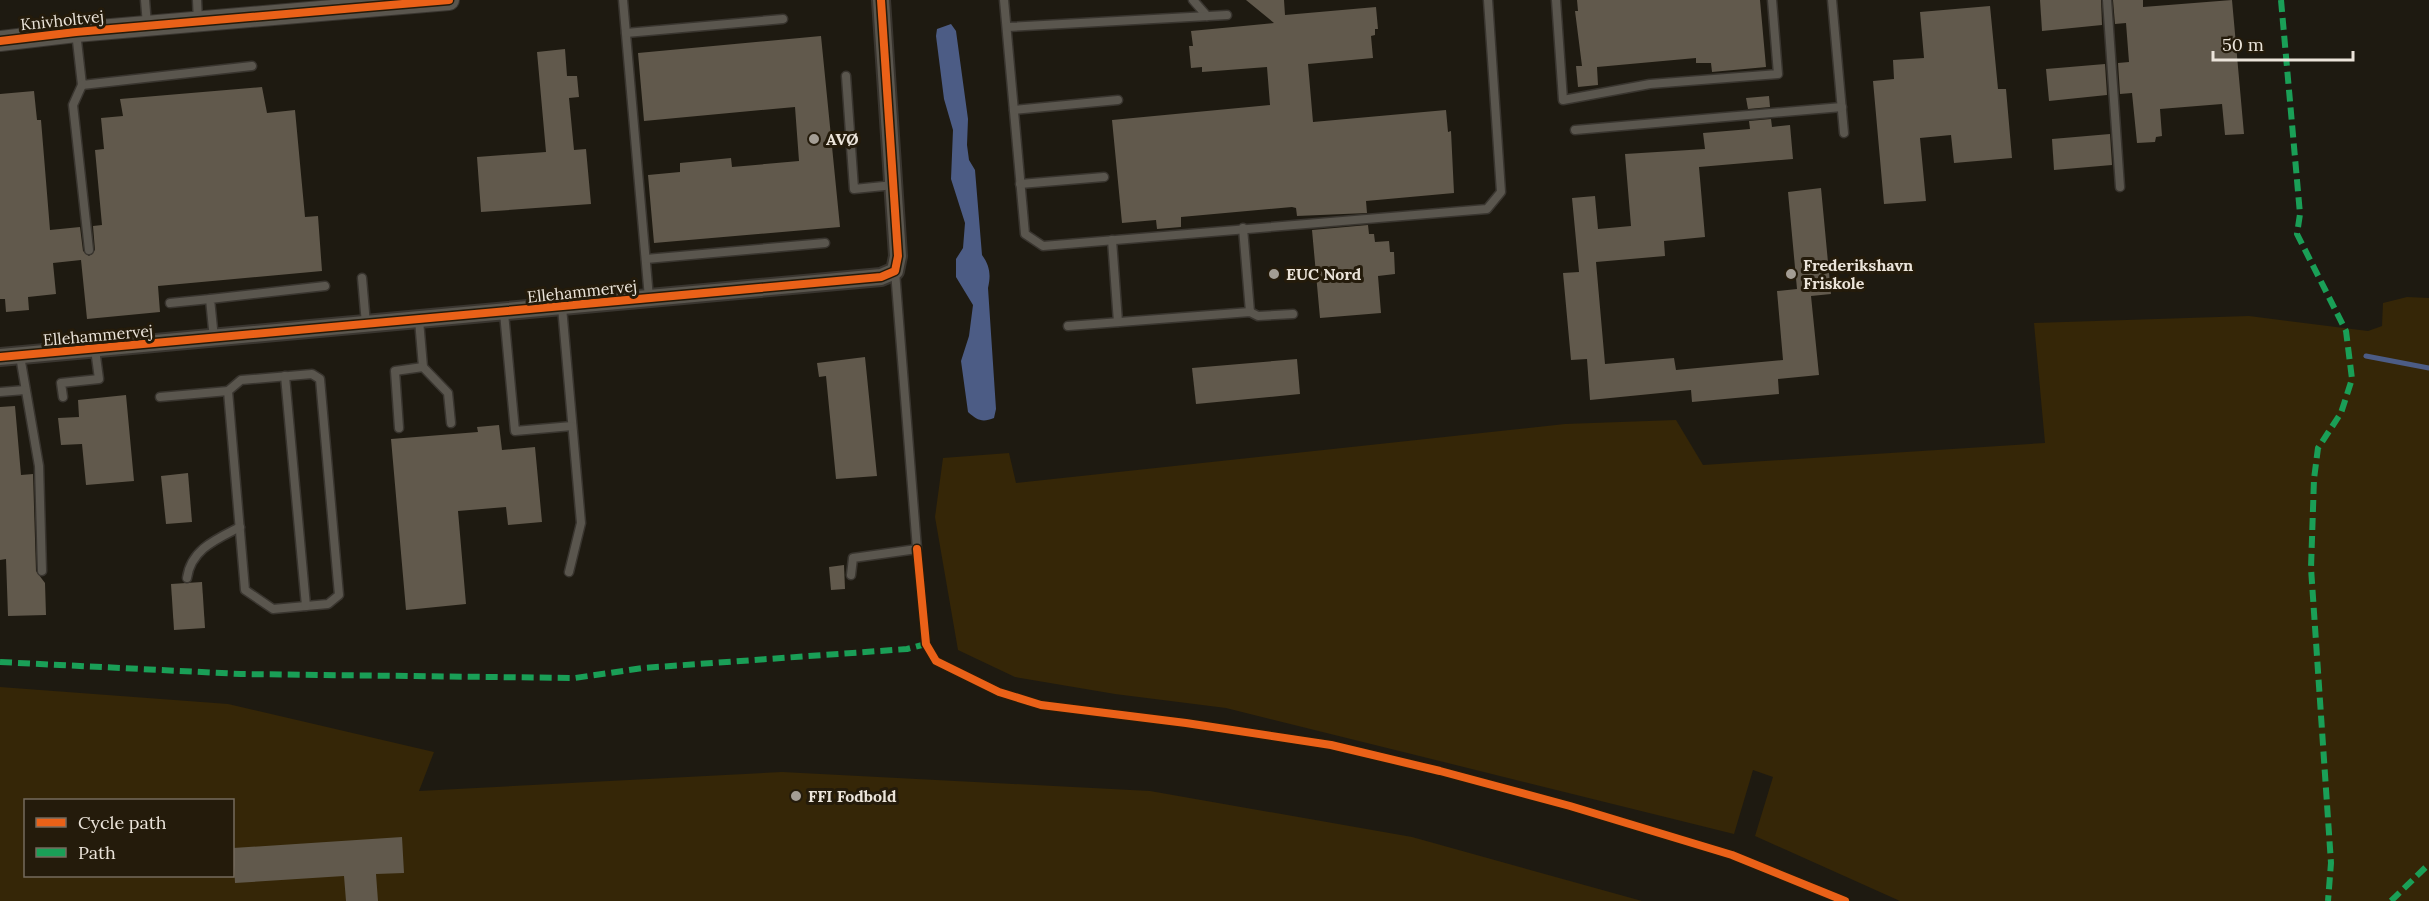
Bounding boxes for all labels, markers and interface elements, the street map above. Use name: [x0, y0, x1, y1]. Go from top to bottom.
street label: Knivholtvej: [19, 6, 105, 34]
scale bar: [2213, 24, 2352, 62]
text: 50 m: [2222, 33, 2264, 56]
place label: AVØ: [826, 129, 859, 149]
marker: AVØ: [807, 132, 821, 146]
place label: Frederikshavn Friskole: [1803, 255, 1913, 293]
place label: EUC Nord: [1286, 264, 1362, 284]
marker: EUC Nord: [1267, 267, 1281, 281]
marker: Frederikshavn Friskole: [1784, 267, 1798, 281]
street label: Ellehammervej: [526, 275, 638, 307]
street label: Ellehammervej: [42, 320, 154, 350]
place label: FFI Fodbold: [808, 786, 897, 806]
marker: FFI Fodbold: [789, 789, 803, 803]
legend: [24, 799, 234, 877]
text: Cycle path: [78, 811, 167, 834]
text: Path: [78, 841, 116, 864]

